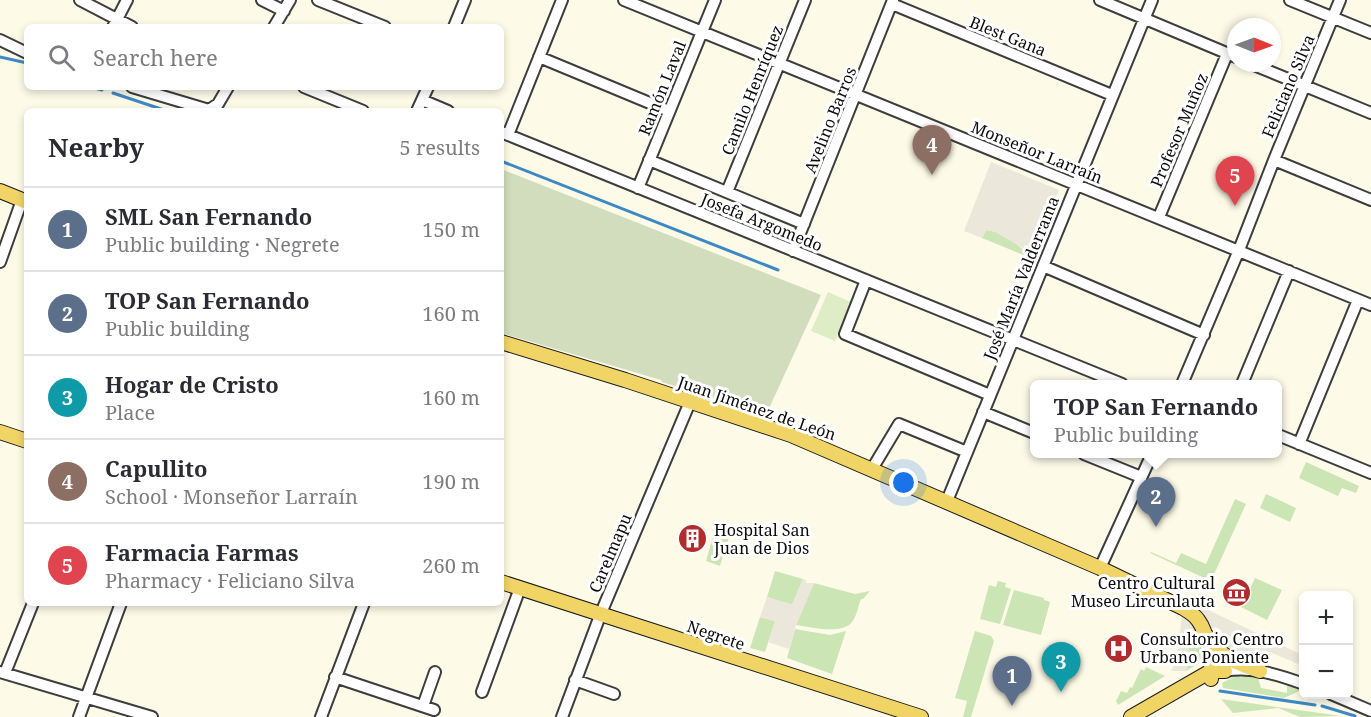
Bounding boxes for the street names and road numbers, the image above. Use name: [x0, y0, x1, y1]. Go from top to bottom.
street label: Blest Gana: [966, 11, 1050, 61]
street label: Camilo Henríquez: [716, 22, 788, 158]
street label: Feliciano Silva: [1256, 31, 1320, 141]
street label: Ramón Laval: [633, 37, 691, 139]
street label: Avelino Barros: [799, 64, 861, 176]
street label: Profesor Muñoz: [1145, 70, 1213, 190]
street label: Monseñor Larraín: [968, 116, 1106, 188]
street label: Josefa Argomedo: [697, 187, 826, 256]
street label: José María Valderrama: [978, 193, 1064, 364]
street label: Juan Jiménez de León: [674, 370, 839, 445]
street label: Carelmapu: [583, 510, 637, 596]
street label: Negrete: [684, 615, 748, 655]

